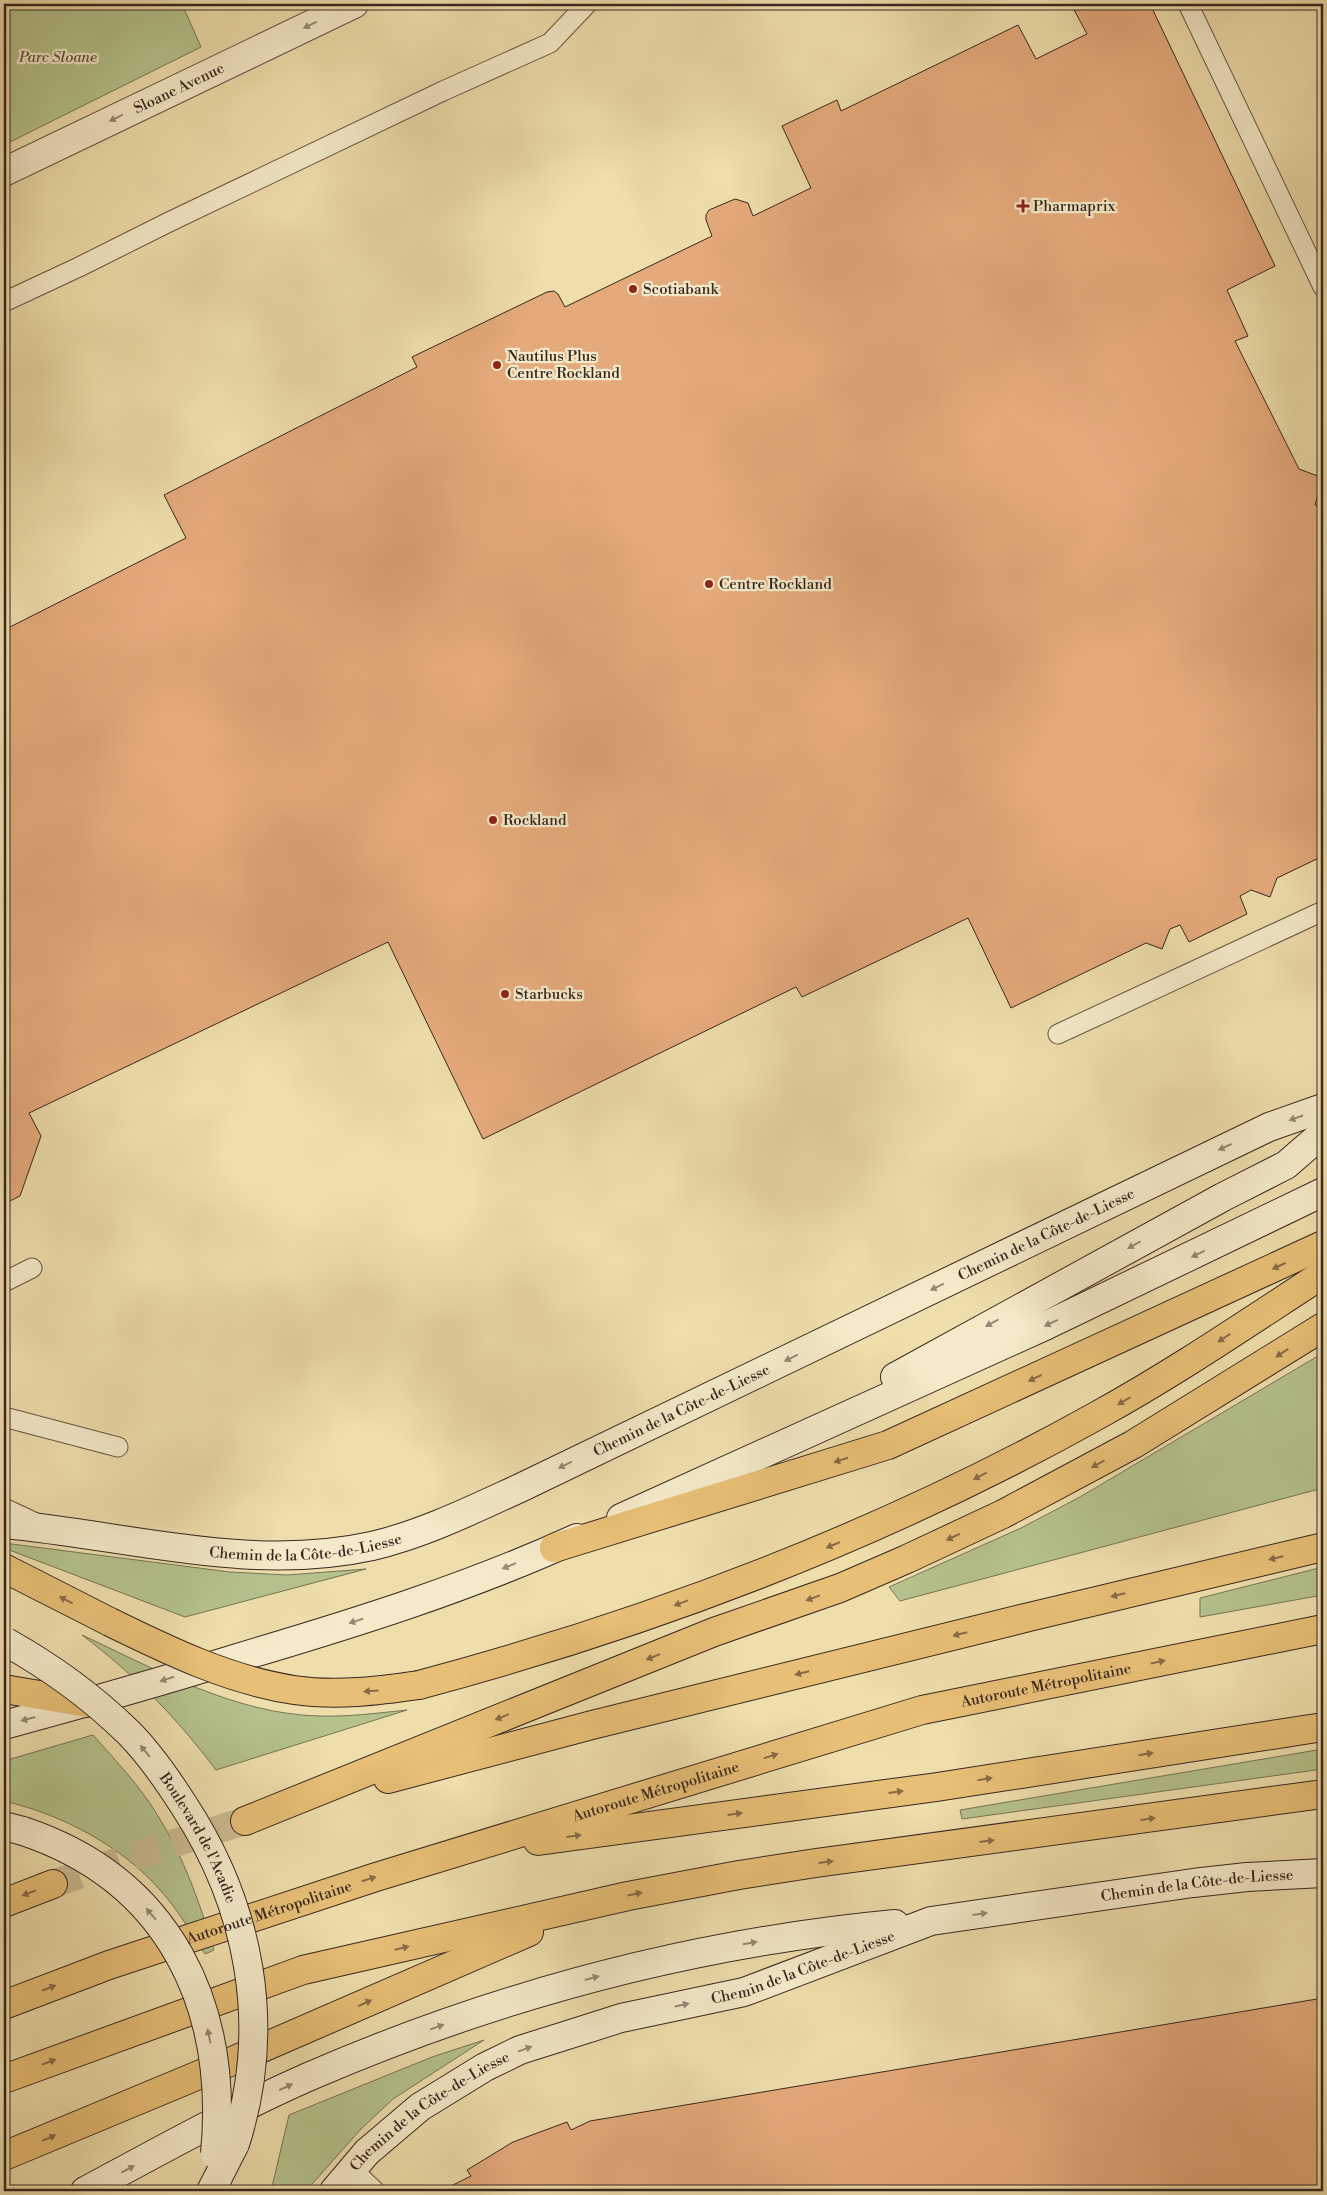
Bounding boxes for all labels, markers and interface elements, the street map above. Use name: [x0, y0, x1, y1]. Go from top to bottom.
one-way arrow: [303, 21, 317, 29]
park label: Parc Sloane: [18, 48, 97, 67]
street label: Sloane Avenue: [131, 58, 227, 118]
one-way arrow: [109, 114, 123, 122]
place label: Pharmaprix: [1033, 197, 1116, 216]
marker: Pharmaprix: [1017, 200, 1029, 212]
place label: Scotiabank: [643, 280, 719, 299]
marker: Scotiabank: [627, 283, 639, 295]
place label: Nautilus Plus Centre Rockland: [507, 347, 620, 383]
marker: Nautilus Plus Centre Rockland: [491, 359, 503, 371]
place label: Centre Rockland: [719, 575, 832, 594]
marker: Centre Rockland: [703, 578, 715, 590]
place label: Rockland: [503, 811, 567, 830]
marker: Rockland: [487, 814, 499, 826]
place label: Starbucks: [515, 985, 583, 1004]
marker: Starbucks: [499, 988, 511, 1000]
one-way arrow: [1289, 1114, 1304, 1122]
one-way arrow: [1218, 1144, 1232, 1152]
street label: Chemin de la Côte-de-Liesse: [955, 1184, 1138, 1285]
one-way arrow: [1127, 1241, 1142, 1249]
one-way arrow: [1191, 1250, 1205, 1258]
one-way arrow: [1272, 1262, 1286, 1270]
one-way arrow: [930, 1283, 944, 1291]
one-way arrow: [985, 1319, 999, 1328]
one-way arrow: [1044, 1319, 1058, 1327]
one-way arrow: [1217, 1334, 1230, 1343]
one-way arrow: [1276, 1348, 1289, 1358]
one-way arrow: [784, 1354, 798, 1362]
street label: Chemin de la Côte-de-Liesse: [590, 1360, 773, 1461]
one-way arrow: [1028, 1375, 1042, 1383]
one-way arrow: [1117, 1396, 1130, 1405]
one-way arrow: [833, 1456, 848, 1464]
one-way arrow: [1091, 1460, 1105, 1468]
one-way arrow: [558, 1462, 572, 1470]
one-way arrow: [973, 1472, 987, 1480]
street label: Chemin de la Côte-de-Liesse: [208, 1529, 404, 1565]
one-way arrow: [946, 1533, 960, 1541]
one-way arrow: [826, 1541, 840, 1549]
one-way arrow: [1268, 1554, 1283, 1562]
one-way arrow: [501, 1562, 516, 1570]
one-way arrow: [1110, 1591, 1125, 1599]
one-way arrow: [805, 1594, 820, 1602]
one-way arrow: [59, 1596, 74, 1604]
one-way arrow: [673, 1599, 688, 1607]
one-way arrow: [349, 1618, 364, 1626]
one-way arrow: [952, 1630, 967, 1638]
one-way arrow: [646, 1653, 660, 1661]
street label: Autoroute Métropolitaine: [958, 1658, 1133, 1712]
one-way arrow: [1150, 1658, 1165, 1666]
one-way arrow: [795, 1669, 810, 1677]
one-way arrow: [160, 1676, 175, 1684]
one-way arrow: [362, 1688, 378, 1696]
one-way arrow: [495, 1714, 509, 1722]
one-way arrow: [21, 1715, 36, 1723]
one-way arrow: [139, 1745, 150, 1758]
one-way arrow: [1138, 1750, 1154, 1758]
one-way arrow: [763, 1752, 778, 1760]
street label: Autoroute Métropolitaine: [569, 1757, 741, 1826]
street label: Boulevard de l'Acadie: [155, 1768, 241, 1906]
one-way arrow: [978, 1775, 994, 1783]
one-way arrow: [888, 1788, 904, 1796]
one-way arrow: [727, 1810, 743, 1818]
one-way arrow: [1140, 1815, 1156, 1823]
one-way arrow: [566, 1832, 582, 1840]
one-way arrow: [979, 1837, 995, 1845]
one-way arrow: [818, 1858, 834, 1866]
street label: Chemin de la Côte-de-Liesse: [1099, 1865, 1294, 1906]
one-way arrow: [361, 1875, 376, 1882]
street label: Autoroute Métropolitaine: [183, 1876, 354, 1949]
one-way arrow: [21, 1890, 36, 1897]
one-way arrow: [627, 1890, 643, 1898]
one-way arrow: [146, 1908, 157, 1921]
one-way arrow: [972, 1910, 988, 1918]
street label: Chemin de la Côte-de-Liesse: [709, 1926, 897, 2008]
one-way arrow: [743, 1939, 759, 1947]
one-way arrow: [394, 1944, 410, 1952]
one-way arrow: [584, 1973, 599, 1981]
one-way arrow: [42, 1984, 57, 1992]
one-way arrow: [358, 1999, 372, 2007]
one-way arrow: [674, 2001, 689, 2009]
one-way arrow: [430, 2023, 445, 2031]
one-way arrow: [205, 2029, 213, 2044]
one-way arrow: [518, 2045, 533, 2053]
street label: Chemin de la Côte-de-Liesse: [346, 2047, 513, 2175]
one-way arrow: [42, 2058, 57, 2065]
one-way arrow: [279, 2083, 293, 2091]
one-way arrow: [42, 2133, 56, 2141]
one-way arrow: [121, 2164, 135, 2173]

